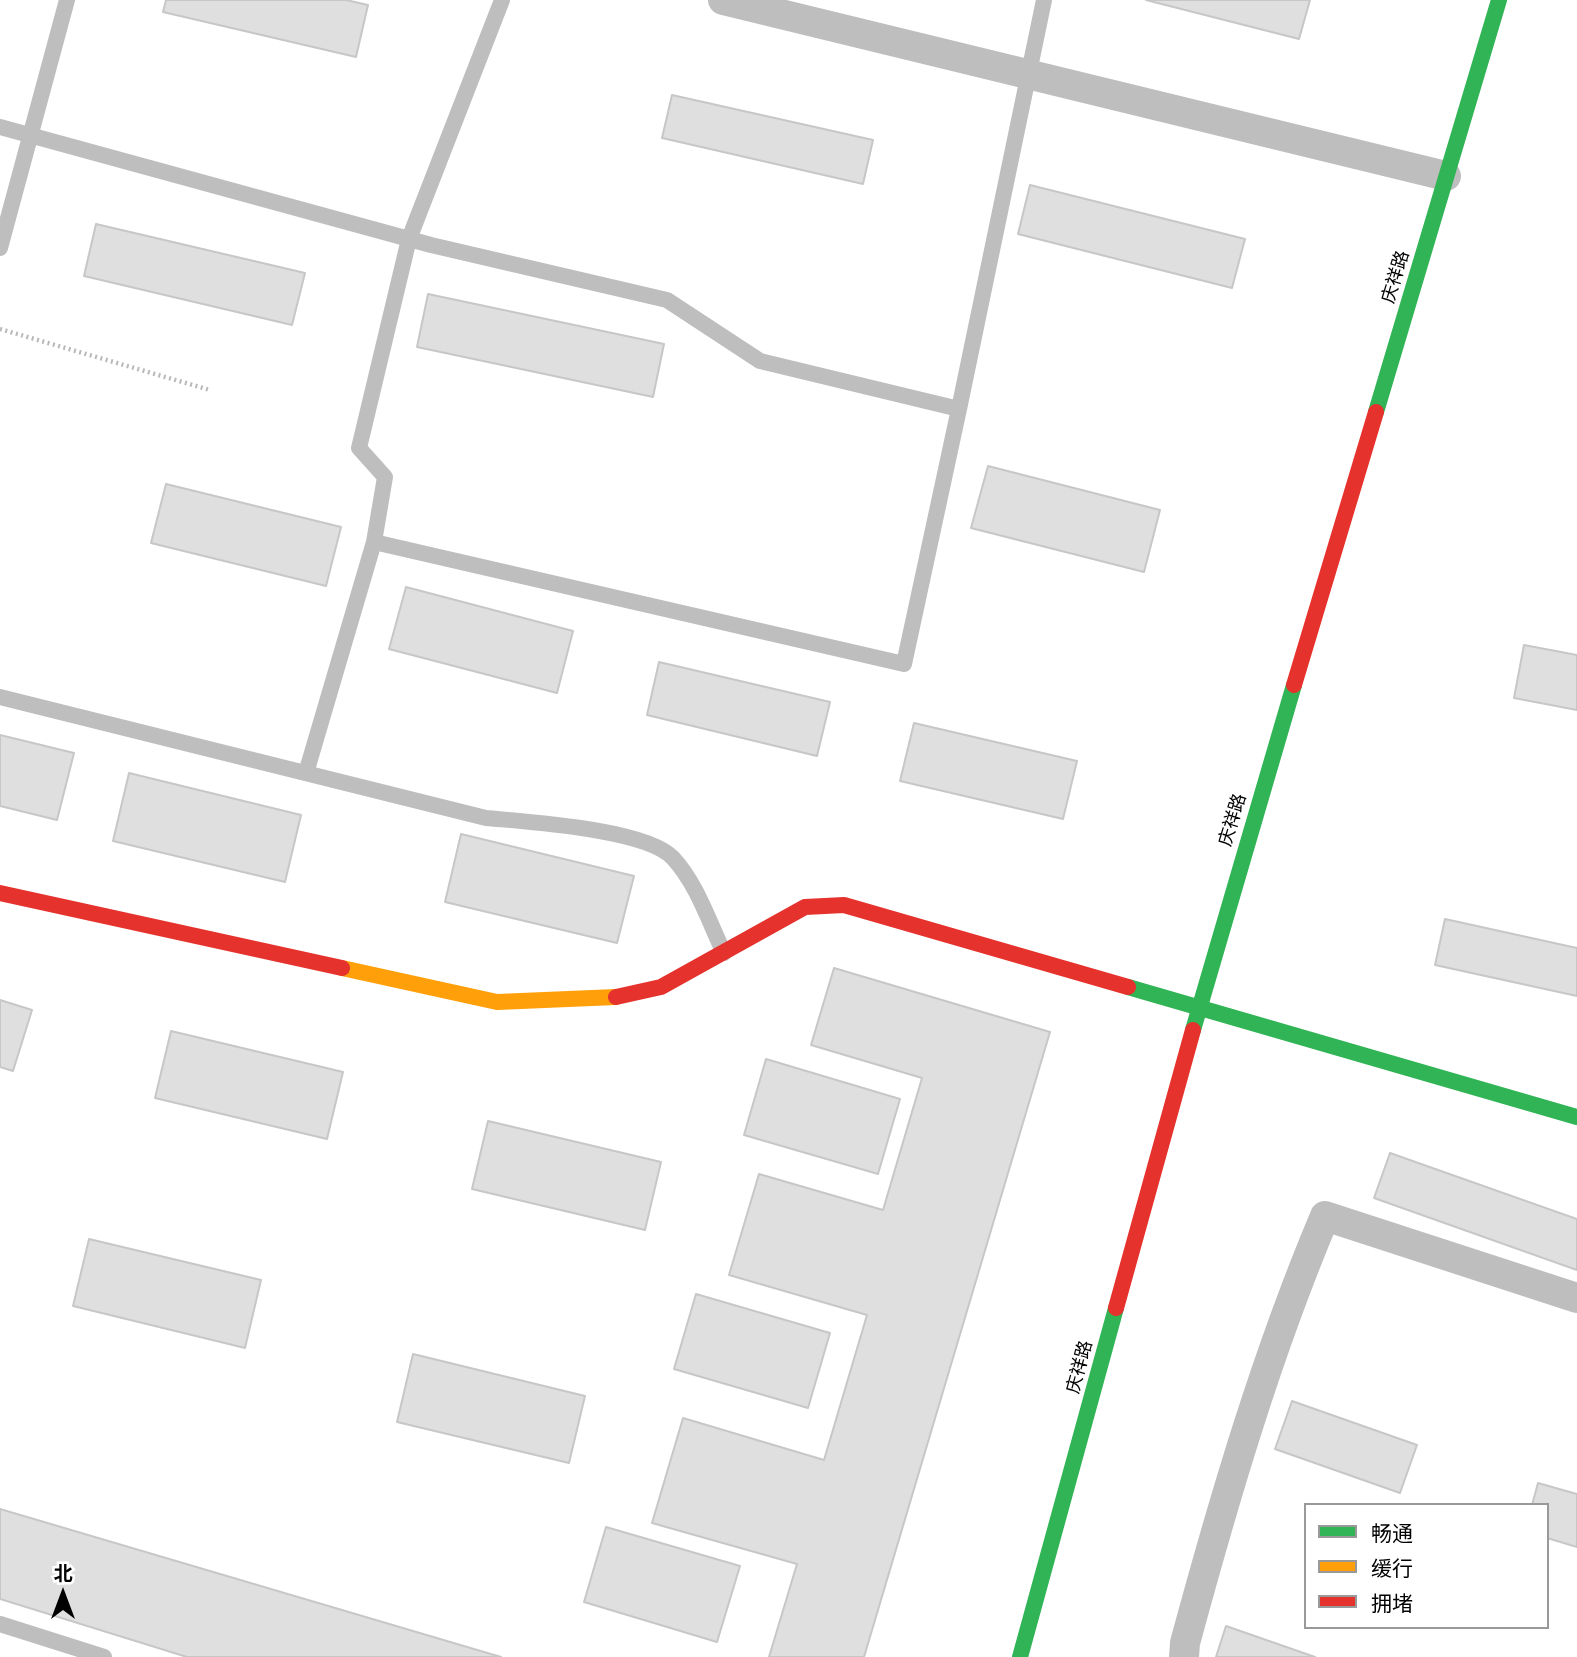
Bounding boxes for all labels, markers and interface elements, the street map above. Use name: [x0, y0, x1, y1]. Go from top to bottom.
street label: 庆祥路: [1378, 248, 1414, 306]
street label: 庆祥路: [1215, 791, 1251, 849]
street label: 庆祥路: [1063, 1338, 1097, 1396]
legend: [1304, 1503, 1549, 1629]
text: 畅通: [1371, 1519, 1413, 1547]
text: 缓行: [1371, 1554, 1413, 1582]
north arrow: [28, 1559, 98, 1629]
text: 北: [53, 1560, 73, 1586]
text: 拥堵: [1371, 1589, 1413, 1617]

